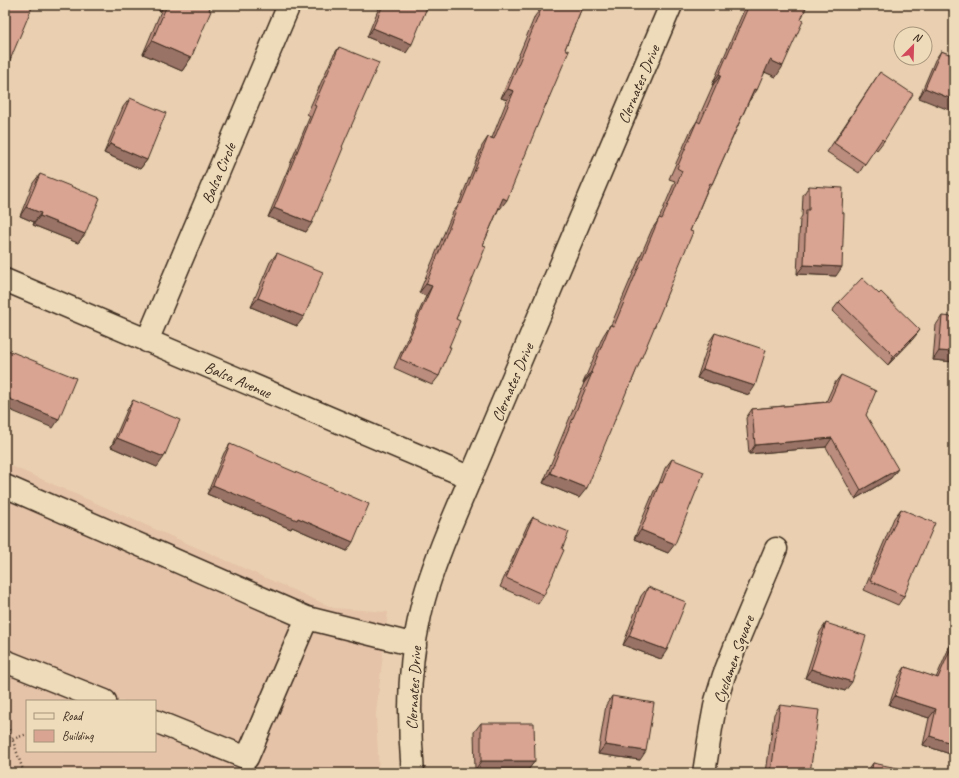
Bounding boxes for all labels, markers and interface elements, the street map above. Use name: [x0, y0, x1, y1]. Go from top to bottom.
north arrow: [893, 26, 933, 66]
text: N: [911, 29, 925, 45]
street label: Clernates Drive: [613, 40, 665, 127]
street label: Balsa Circle: [197, 138, 241, 207]
street label: Clernates Drive: [487, 338, 539, 425]
street label: Balsa Avenue: [201, 357, 276, 404]
street label: Cyclamen Square: [709, 611, 760, 706]
street label: Clernates Drive: [402, 644, 426, 730]
legend: [26, 700, 156, 752]
text: Road: [62, 708, 84, 724]
text: Building: [62, 728, 94, 744]

